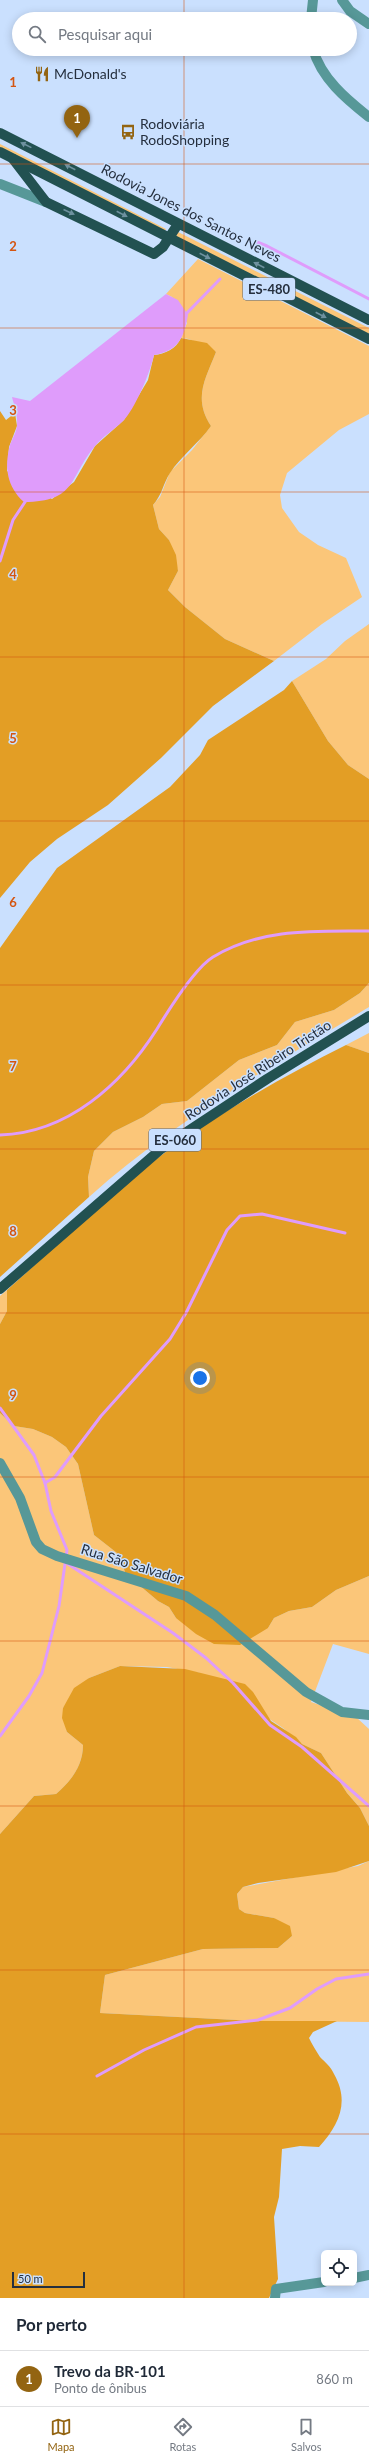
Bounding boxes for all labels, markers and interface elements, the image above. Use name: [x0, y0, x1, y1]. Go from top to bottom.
search box: [12, 12, 357, 56]
icon: search: [26, 23, 48, 45]
text: Pesquisar aqui: [58, 25, 152, 43]
restaurant icon: McDonald's: [33, 65, 51, 83]
place label: McDonald's: [54, 65, 127, 82]
text: 1: [9, 74, 17, 90]
pin: 1: [64, 105, 90, 138]
place label: Rodoviária RodoShopping: [140, 115, 229, 148]
bus stop icon: Rodoviária RodoShopping: [119, 123, 137, 141]
one-way arrow: [20, 142, 31, 148]
street label: Rodovia Jones dos Santos Neves: [99, 160, 284, 265]
one-way arrow: [64, 164, 76, 170]
one-way arrow: [63, 210, 75, 216]
one-way arrow: [116, 210, 127, 217]
text: 2: [9, 238, 17, 254]
one-way arrow: [199, 253, 210, 259]
one-way arrow: [254, 261, 265, 268]
road number: ES-480: [243, 278, 295, 300]
one-way arrow: [315, 311, 326, 318]
text: 3: [9, 402, 17, 418]
text: 4: [9, 566, 17, 582]
text: 5: [9, 730, 17, 746]
text: 6: [9, 894, 17, 910]
street label: Rodovia José Ribeiro Tristão: [181, 1016, 334, 1123]
text: 7: [9, 1058, 17, 1074]
road number: ES-060: [149, 1129, 201, 1151]
text: 8: [9, 1223, 17, 1239]
your location: [190, 1368, 210, 1388]
text: 9: [9, 1387, 17, 1403]
street label: Rua São Salvador: [79, 1540, 185, 1587]
map controls: [321, 2250, 357, 2286]
button: locate: [321, 2250, 357, 2286]
scale bar: [12, 2270, 85, 2289]
text: 50 m: [18, 2272, 43, 2285]
text: Por perto: [16, 2314, 87, 2335]
text: Trevo da BR-101: [54, 2362, 166, 2380]
text: 1: [25, 2371, 33, 2387]
text: 860 m: [316, 2371, 353, 2387]
text: Ponto de ônibus: [54, 2380, 147, 2396]
tab: Mapa: [47, 2416, 75, 2453]
tab: Rotas: [169, 2416, 196, 2453]
tab: Salvos: [291, 2416, 322, 2453]

